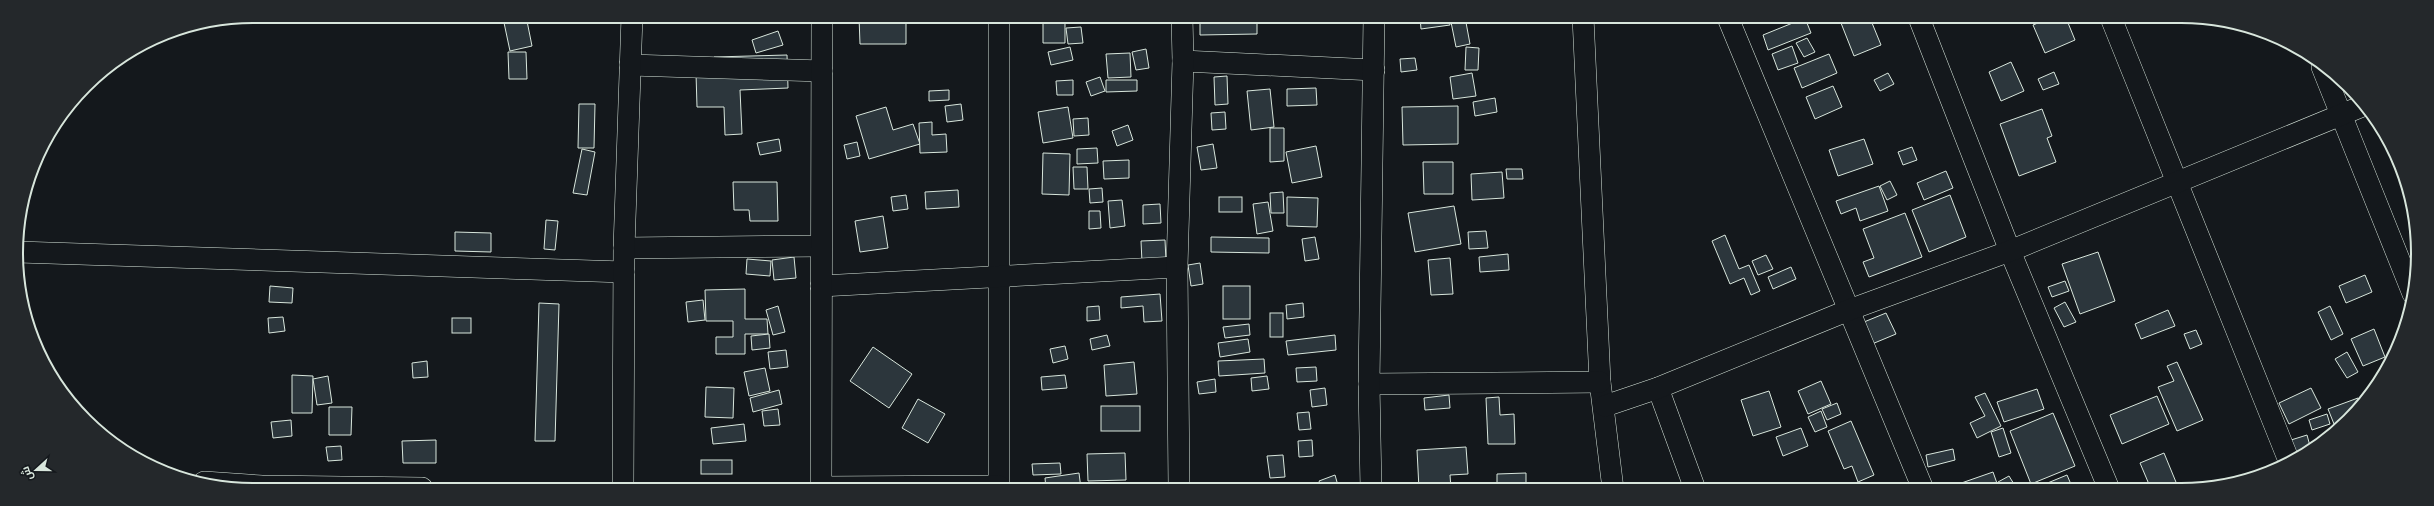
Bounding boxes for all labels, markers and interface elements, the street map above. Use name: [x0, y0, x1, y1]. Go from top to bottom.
north arrow: [16, 450, 56, 490]
text: ش: [19, 464, 36, 482]

